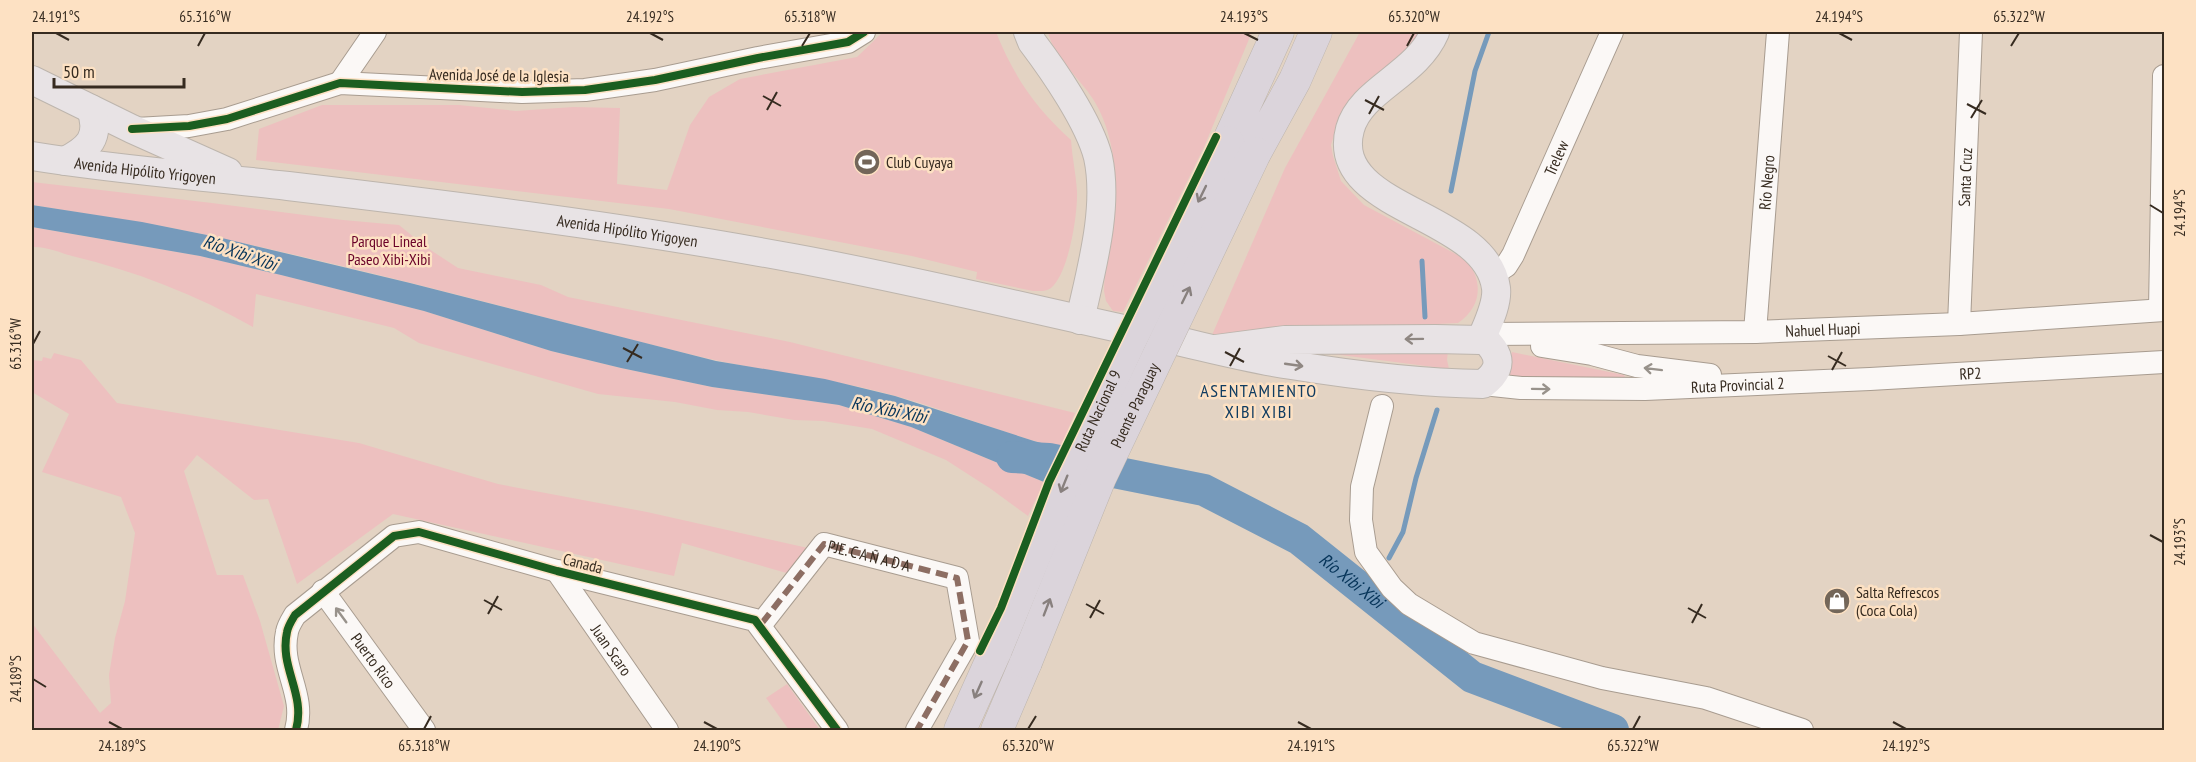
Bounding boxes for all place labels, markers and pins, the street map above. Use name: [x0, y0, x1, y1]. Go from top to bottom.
sports icon: Club Cuyaya: [852, 147, 882, 177]
place label: Club Cuyaya: [886, 152, 953, 172]
place label: Salta Refrescos (Coca Cola): [1856, 582, 1939, 620]
shop icon: Salta Refrescos (Coca Cola): [1822, 586, 1852, 616]

